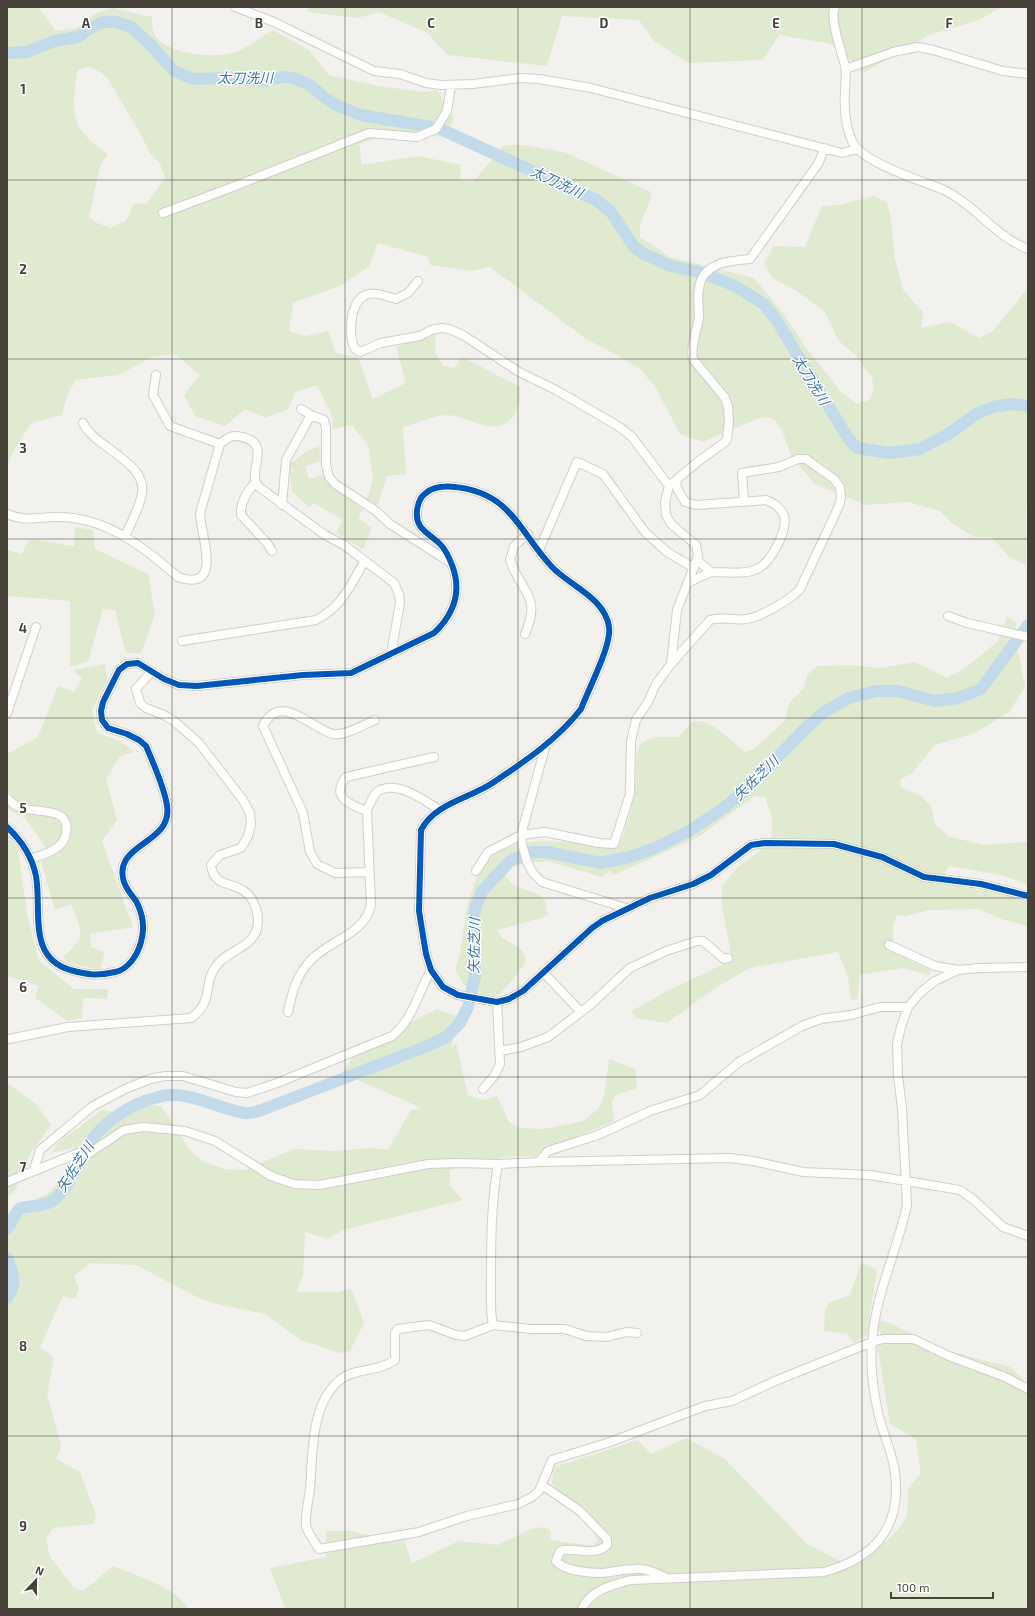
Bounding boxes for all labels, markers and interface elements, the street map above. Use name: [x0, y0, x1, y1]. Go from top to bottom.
text: A: [82, 15, 91, 31]
text: B: [255, 15, 263, 31]
text: C: [427, 15, 435, 31]
text: D: [600, 15, 609, 31]
text: E: [772, 15, 780, 31]
text: F: [945, 15, 953, 31]
water label: 太刀洗川: [217, 69, 275, 86]
text: 1: [20, 81, 26, 97]
water label: 太刀洗川: [528, 162, 588, 202]
text: 2: [19, 261, 27, 277]
water label: 太刀洗川: [789, 351, 835, 410]
text: 3: [19, 440, 27, 456]
text: 4: [19, 620, 27, 636]
water label: 矢佐芝川: [730, 751, 783, 803]
text: 5: [19, 800, 27, 816]
water label: 矢佐芝川: [465, 916, 483, 974]
text: 6: [19, 979, 27, 995]
water label: 矢佐芝川: [52, 1137, 98, 1195]
text: 7: [20, 1159, 27, 1175]
text: 8: [19, 1338, 27, 1354]
text: 9: [19, 1518, 27, 1534]
north arrow: [16, 1560, 56, 1600]
text: N: [34, 1563, 46, 1578]
scale bar: [891, 1574, 993, 1600]
text: 100 m: [897, 1580, 929, 1594]

